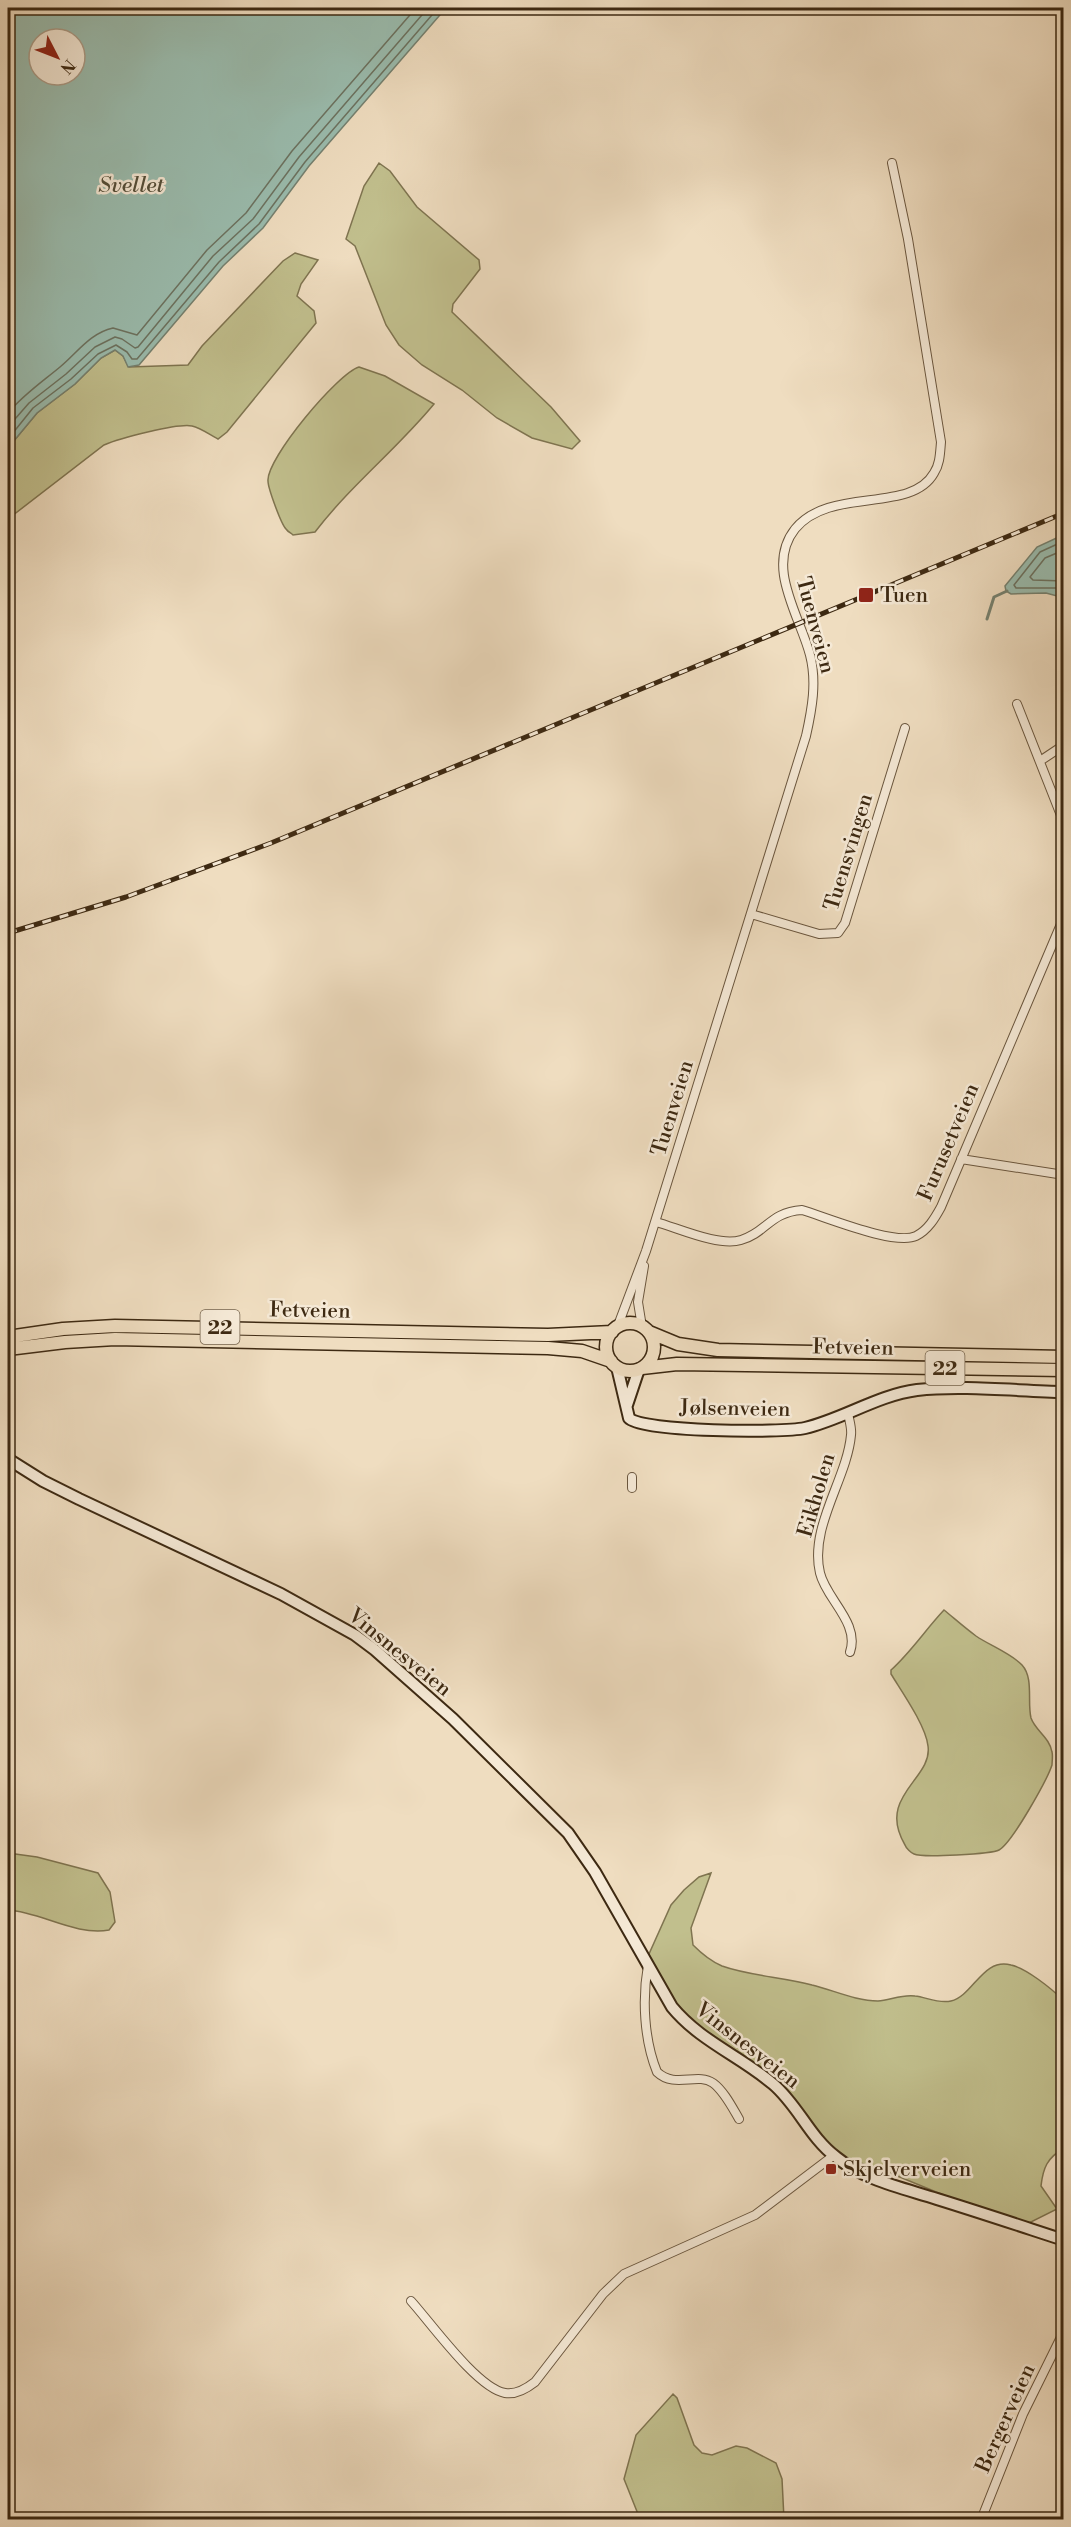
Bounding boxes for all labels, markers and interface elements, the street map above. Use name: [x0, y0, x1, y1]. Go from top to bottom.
north arrow: [27, 27, 87, 87]
text: N: [56, 55, 79, 78]
water label: Svellet: [98, 172, 165, 199]
street label: Tuenveien: [790, 574, 840, 677]
place label: Tuen: [880, 583, 929, 609]
marker: Tuen: [857, 586, 875, 604]
street label: Tuensvingen: [819, 790, 879, 914]
street label: Tuenveien: [646, 1057, 700, 1159]
street label: Furusetveien: [912, 1079, 986, 1205]
street label: Fetveien: [269, 1297, 351, 1325]
road number: 22: [200, 1310, 240, 1344]
street label: Fetveien: [812, 1334, 894, 1362]
road number: 22: [926, 1351, 964, 1385]
street label: Jølsenveien: [678, 1395, 791, 1423]
street label: Eikholen: [793, 1450, 841, 1540]
street label: Vinsnesveien: [341, 1602, 457, 1703]
street label: Vinsnesveien: [689, 1996, 805, 2095]
place label: Skjelverveien: [843, 2157, 972, 2183]
marker: Skjelverveien: [824, 2162, 838, 2176]
street label: Bergerveien: [970, 2360, 1042, 2478]

